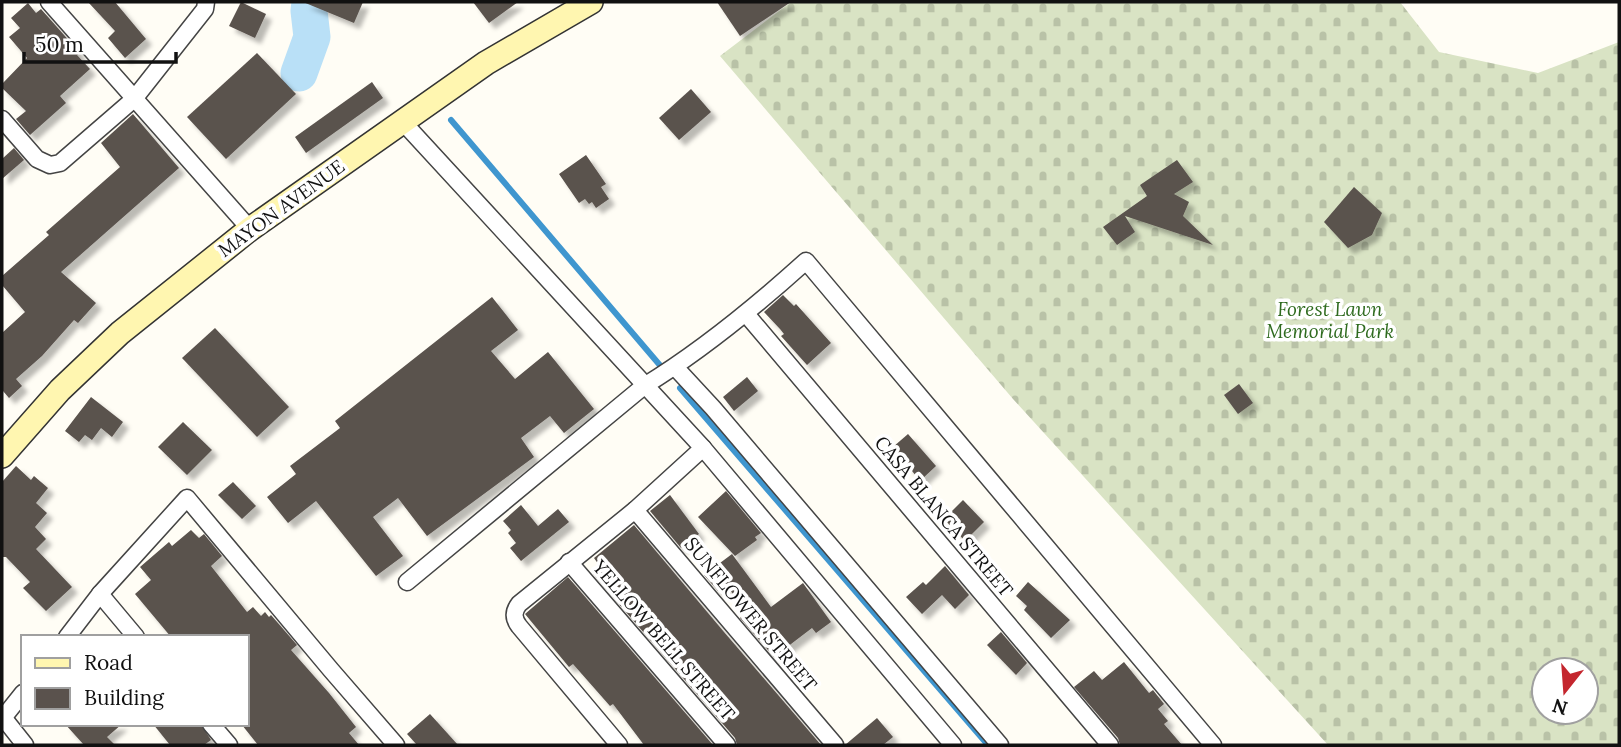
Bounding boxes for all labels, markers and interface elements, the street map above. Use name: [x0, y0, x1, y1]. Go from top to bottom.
scale bar: [24, 21, 177, 65]
text: 50 m: [35, 31, 84, 58]
street label: MAYON AVENUE: [213, 154, 349, 262]
park label: Forest Lawn Memorial Park: [1266, 297, 1394, 343]
street label: CASA BLANCA STREET: [870, 431, 1018, 601]
street label: SUNFLOWER STREET: [680, 532, 822, 696]
street label: YELLOW BELL STREET: [587, 554, 740, 725]
legend: [21, 635, 248, 726]
text: Road: [84, 649, 133, 676]
north arrow: [1530, 656, 1600, 726]
text: Building: [84, 684, 164, 711]
text: N: [1549, 694, 1571, 721]

